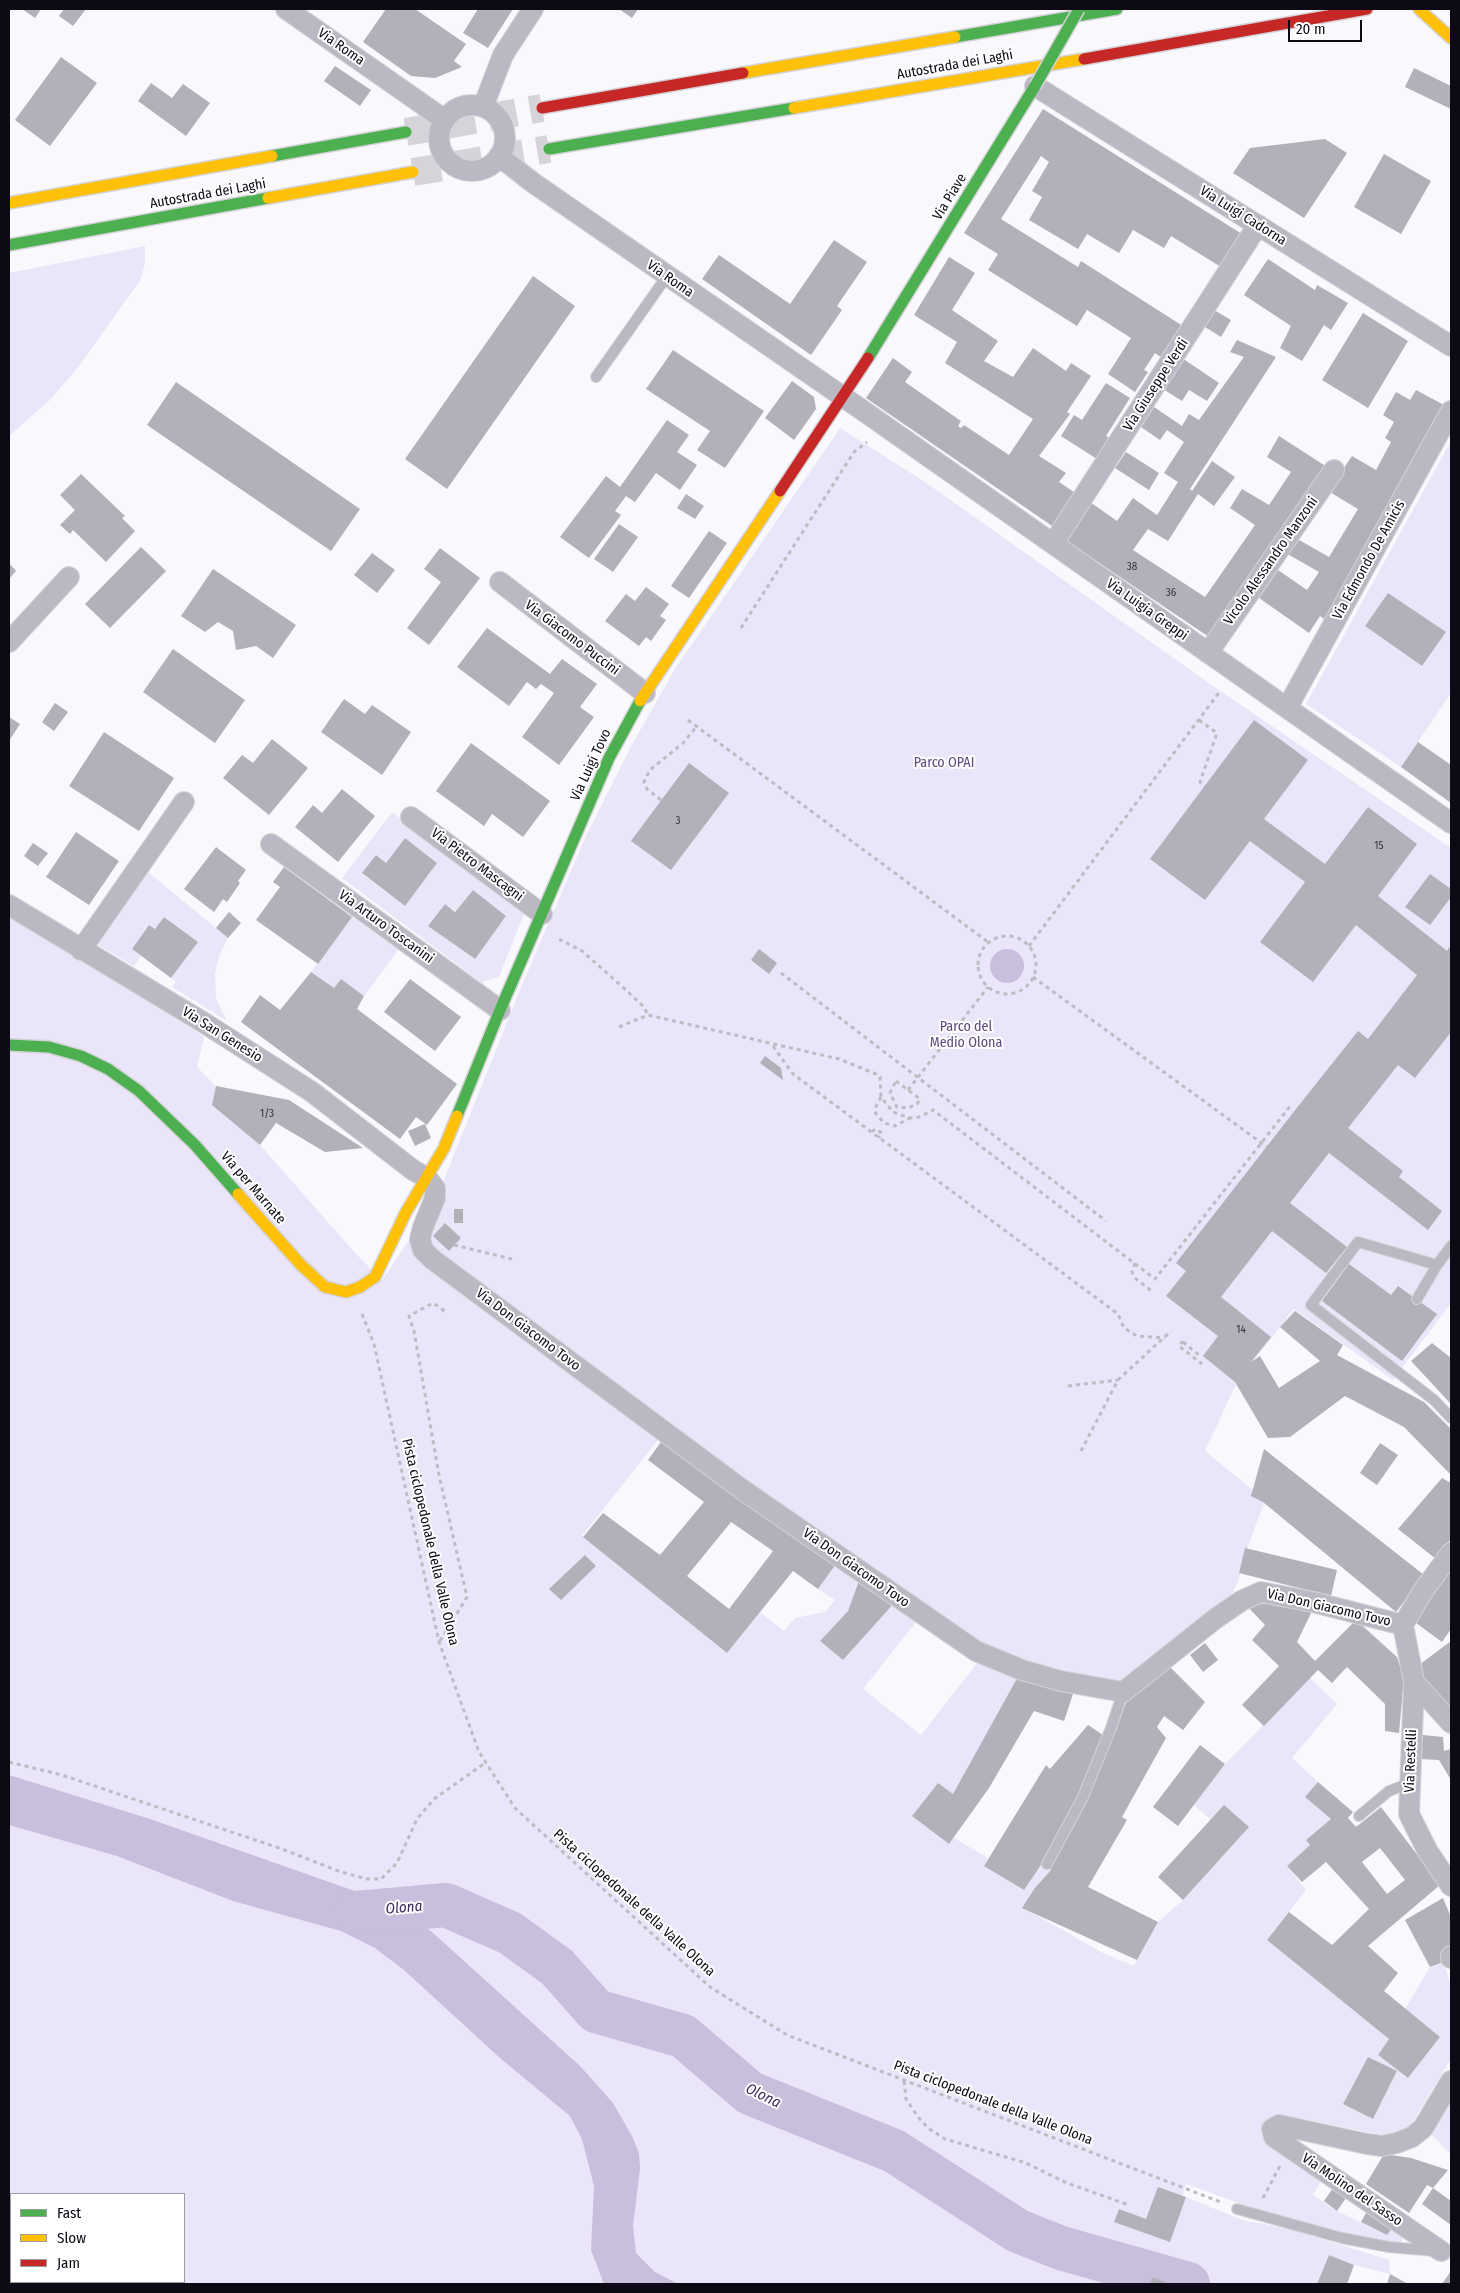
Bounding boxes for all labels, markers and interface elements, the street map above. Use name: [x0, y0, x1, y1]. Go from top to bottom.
scale bar: [1290, 10, 1364, 42]
text: 20 m: [1296, 20, 1326, 38]
street label: Via Roma: [314, 25, 368, 69]
street label: Autostrada dei Laghi: [896, 47, 1014, 83]
street label: Via Piave: [930, 171, 970, 223]
street label: Autostrada dei Laghi: [149, 176, 267, 212]
street label: Via Luigi Cadorna: [1197, 183, 1289, 249]
street label: Via Roma: [643, 257, 697, 301]
street label: Via Giuseppe Verdi: [1120, 336, 1192, 434]
street label: Vicolo Alessandro Manzoni: [1220, 494, 1322, 628]
street label: Via Edmondo De Amicis: [1329, 497, 1409, 623]
house number: 38: [1127, 560, 1137, 574]
street label: Via Luigia Greppi: [1103, 576, 1191, 644]
house number: 36: [1166, 586, 1176, 600]
street label: Via Giacomo Puccini: [521, 597, 623, 679]
street label: Via Luigi Tovo: [567, 726, 615, 804]
park label: Parco OPAI: [914, 755, 974, 771]
house number: 3: [676, 814, 680, 828]
street label: Via Pietro Mascagni: [428, 825, 526, 905]
house number: 15: [1374, 839, 1384, 853]
street label: Via Arturo Toscanini: [335, 887, 437, 967]
street label: Via San Genesio: [179, 1004, 265, 1066]
park label: Parco del Medio Olona: [930, 1019, 1002, 1052]
house number: 1/3: [260, 1107, 274, 1121]
street label: Via per Marnate: [217, 1148, 289, 1228]
street label: Via Don Giacomo Tovo: [472, 1285, 584, 1375]
house number: 14: [1236, 1323, 1246, 1337]
street label: Pista ciclopedonale della Valle Olona: [398, 1437, 462, 1647]
street label: Via Don Giacomo Tovo: [799, 1525, 913, 1611]
street label: Via Don Giacomo Tovo: [1266, 1586, 1392, 1630]
street label: Via Restelli: [1402, 1729, 1420, 1793]
street label: Pista ciclopedonale della Valle Olona: [550, 1826, 718, 1980]
water label: Olona: [385, 1897, 423, 1919]
street label: Pista ciclopedonale della Valle Olona: [891, 2057, 1095, 2149]
water label: Olona: [743, 2080, 783, 2112]
street label: Via Molino del Sasso: [1299, 2150, 1405, 2230]
legend: [10, 2193, 185, 2283]
text: Fast: [57, 2204, 81, 2222]
text: Slow: [57, 2229, 86, 2247]
text: Jam: [57, 2254, 80, 2272]

